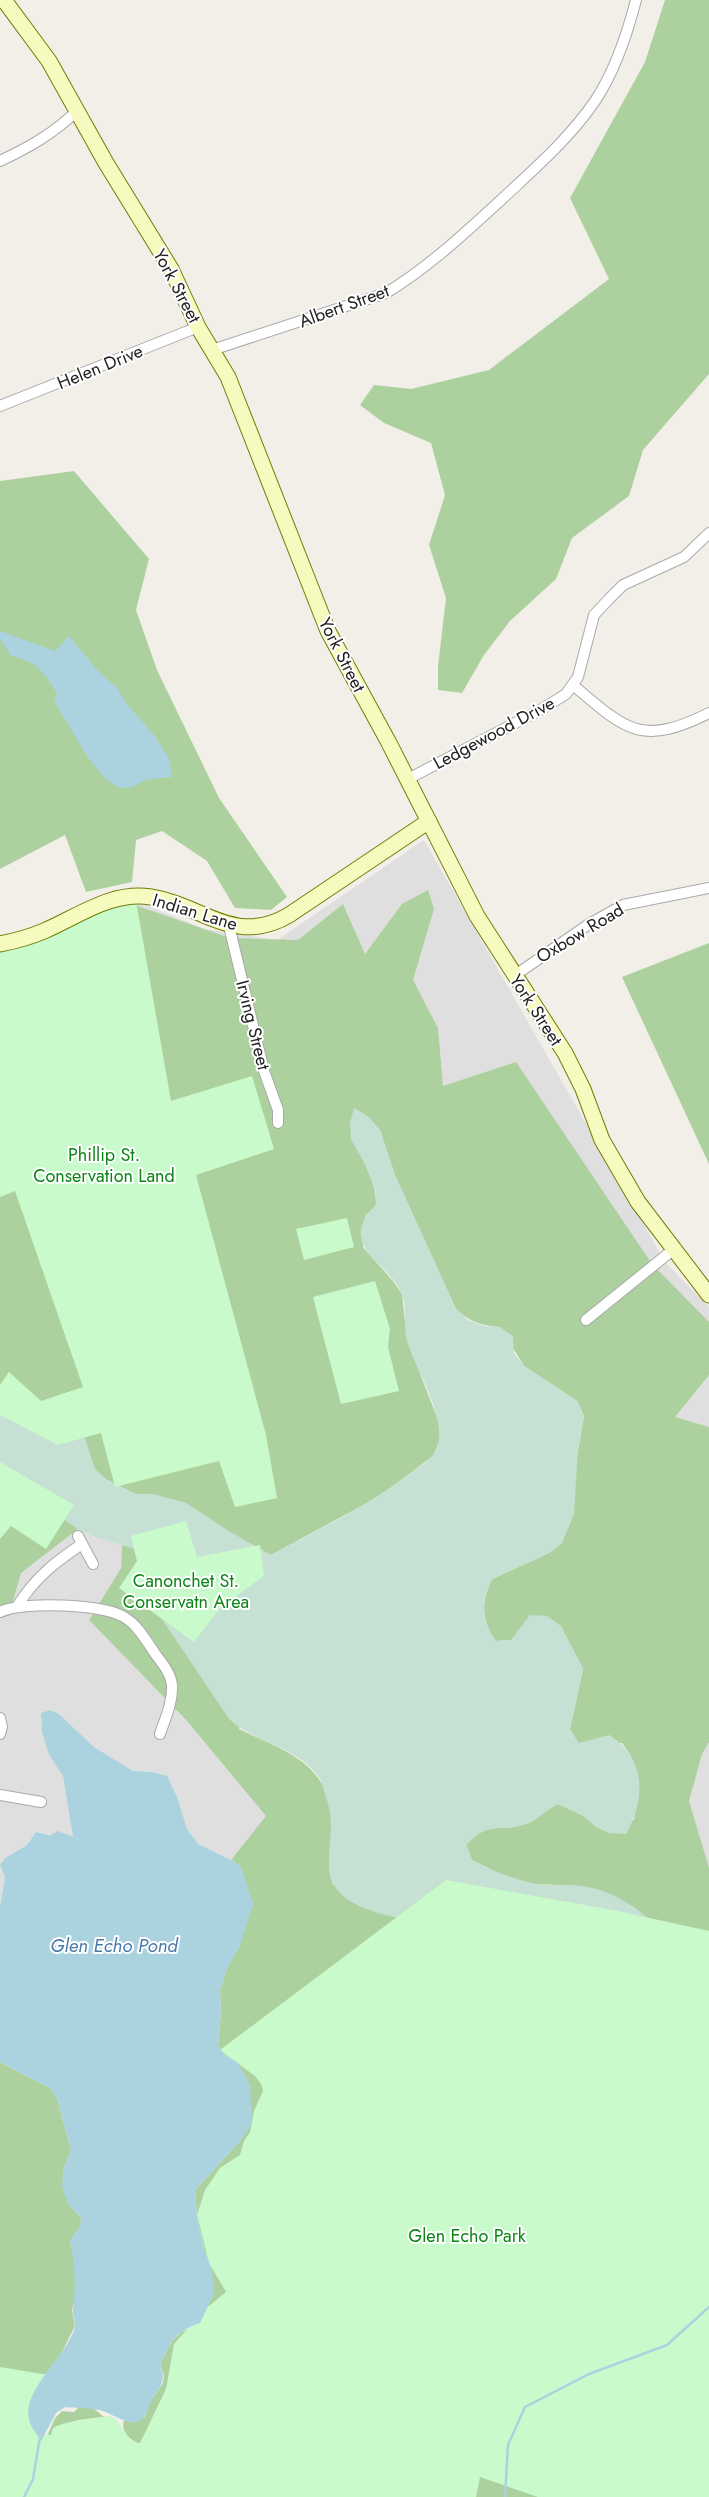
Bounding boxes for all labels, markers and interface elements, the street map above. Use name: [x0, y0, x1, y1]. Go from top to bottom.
street label: York Street: [147, 244, 208, 328]
street label: Albert Street: [295, 277, 393, 334]
street label: Helen Drive: [53, 338, 147, 396]
street label: York Street: [312, 613, 372, 697]
street label: Ledgewood Drive: [429, 690, 559, 776]
street label: Indian Lane: [149, 887, 241, 937]
street label: Oxbow Road: [531, 897, 629, 969]
street label: York Street: [503, 969, 569, 1051]
street label: Irving Street: [229, 977, 277, 1073]
park label: Phillip St. Conservation Land: [33, 1142, 175, 1189]
park label: Canonchet St. Conservatn Area: [123, 1568, 249, 1615]
water label: Glen Echo Pond: [50, 1932, 179, 1959]
park label: Glen Echo Park: [408, 2223, 526, 2249]

